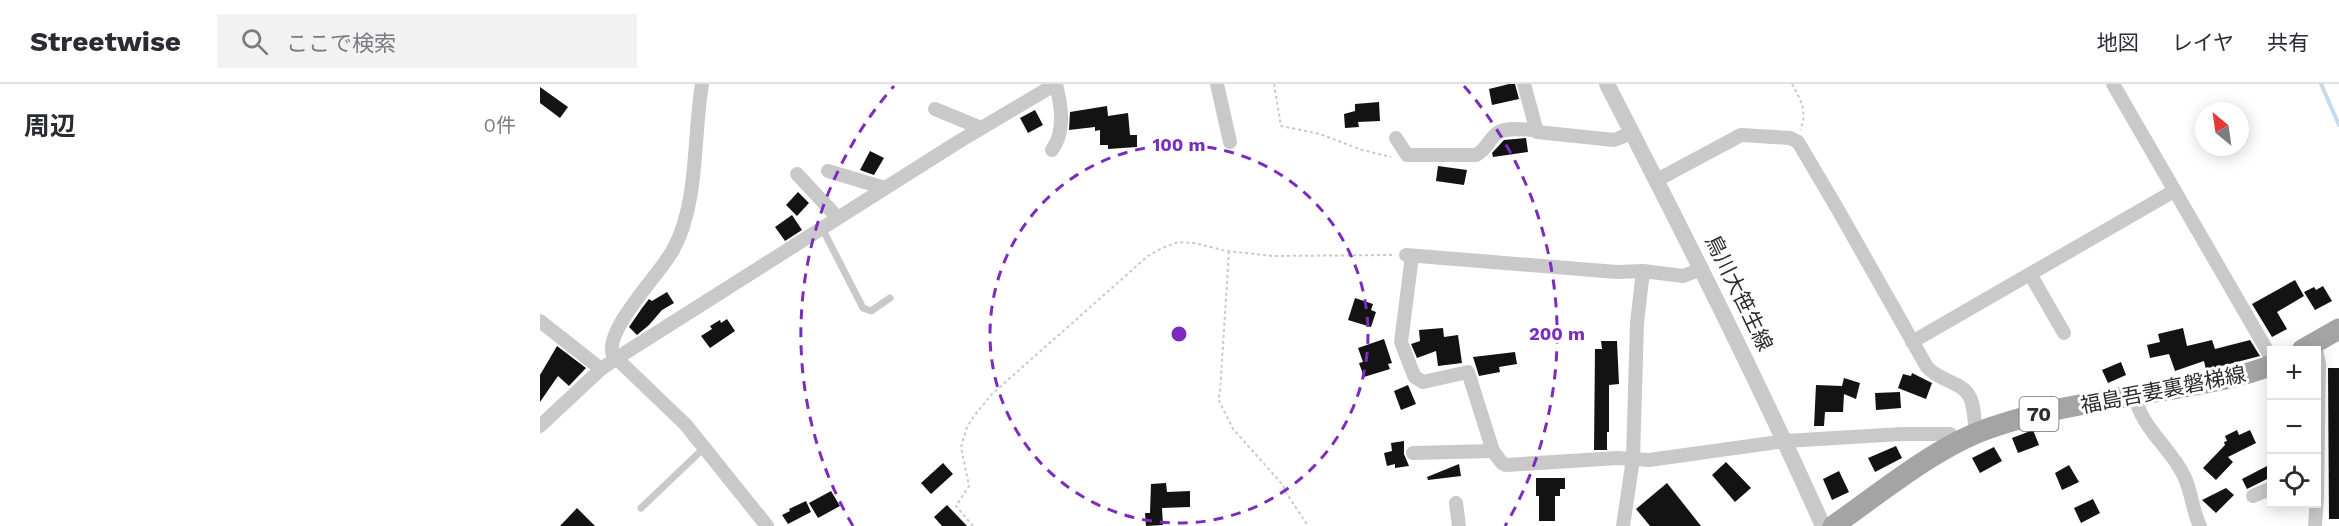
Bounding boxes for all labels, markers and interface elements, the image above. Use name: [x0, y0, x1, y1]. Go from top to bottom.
search box: [217, 14, 637, 68]
text: Streetwise: [30, 25, 181, 58]
icon: search: [238, 25, 271, 58]
text: 地図: [2097, 30, 2139, 55]
text: レイヤ: [2172, 30, 2234, 55]
text: 共有: [2267, 30, 2309, 55]
text: ここで検索: [286, 31, 396, 56]
north arrow: [2195, 102, 2249, 156]
text: 周辺: [24, 111, 76, 141]
text: 0件: [484, 113, 516, 137]
text: 100 m: [1152, 134, 1206, 155]
street label: 鳥川大笹生線: [1701, 231, 1778, 355]
text: 200 m: [1529, 323, 1585, 344]
centre of rings: [1169, 324, 1189, 344]
map controls: [2267, 346, 2321, 508]
button: +: [2267, 346, 2321, 400]
street label: 福島吾妻裏磐梯線: [2078, 361, 2248, 418]
road number: 70: [2020, 397, 2058, 431]
button: −: [2267, 400, 2321, 454]
button: locate: [2267, 454, 2321, 508]

